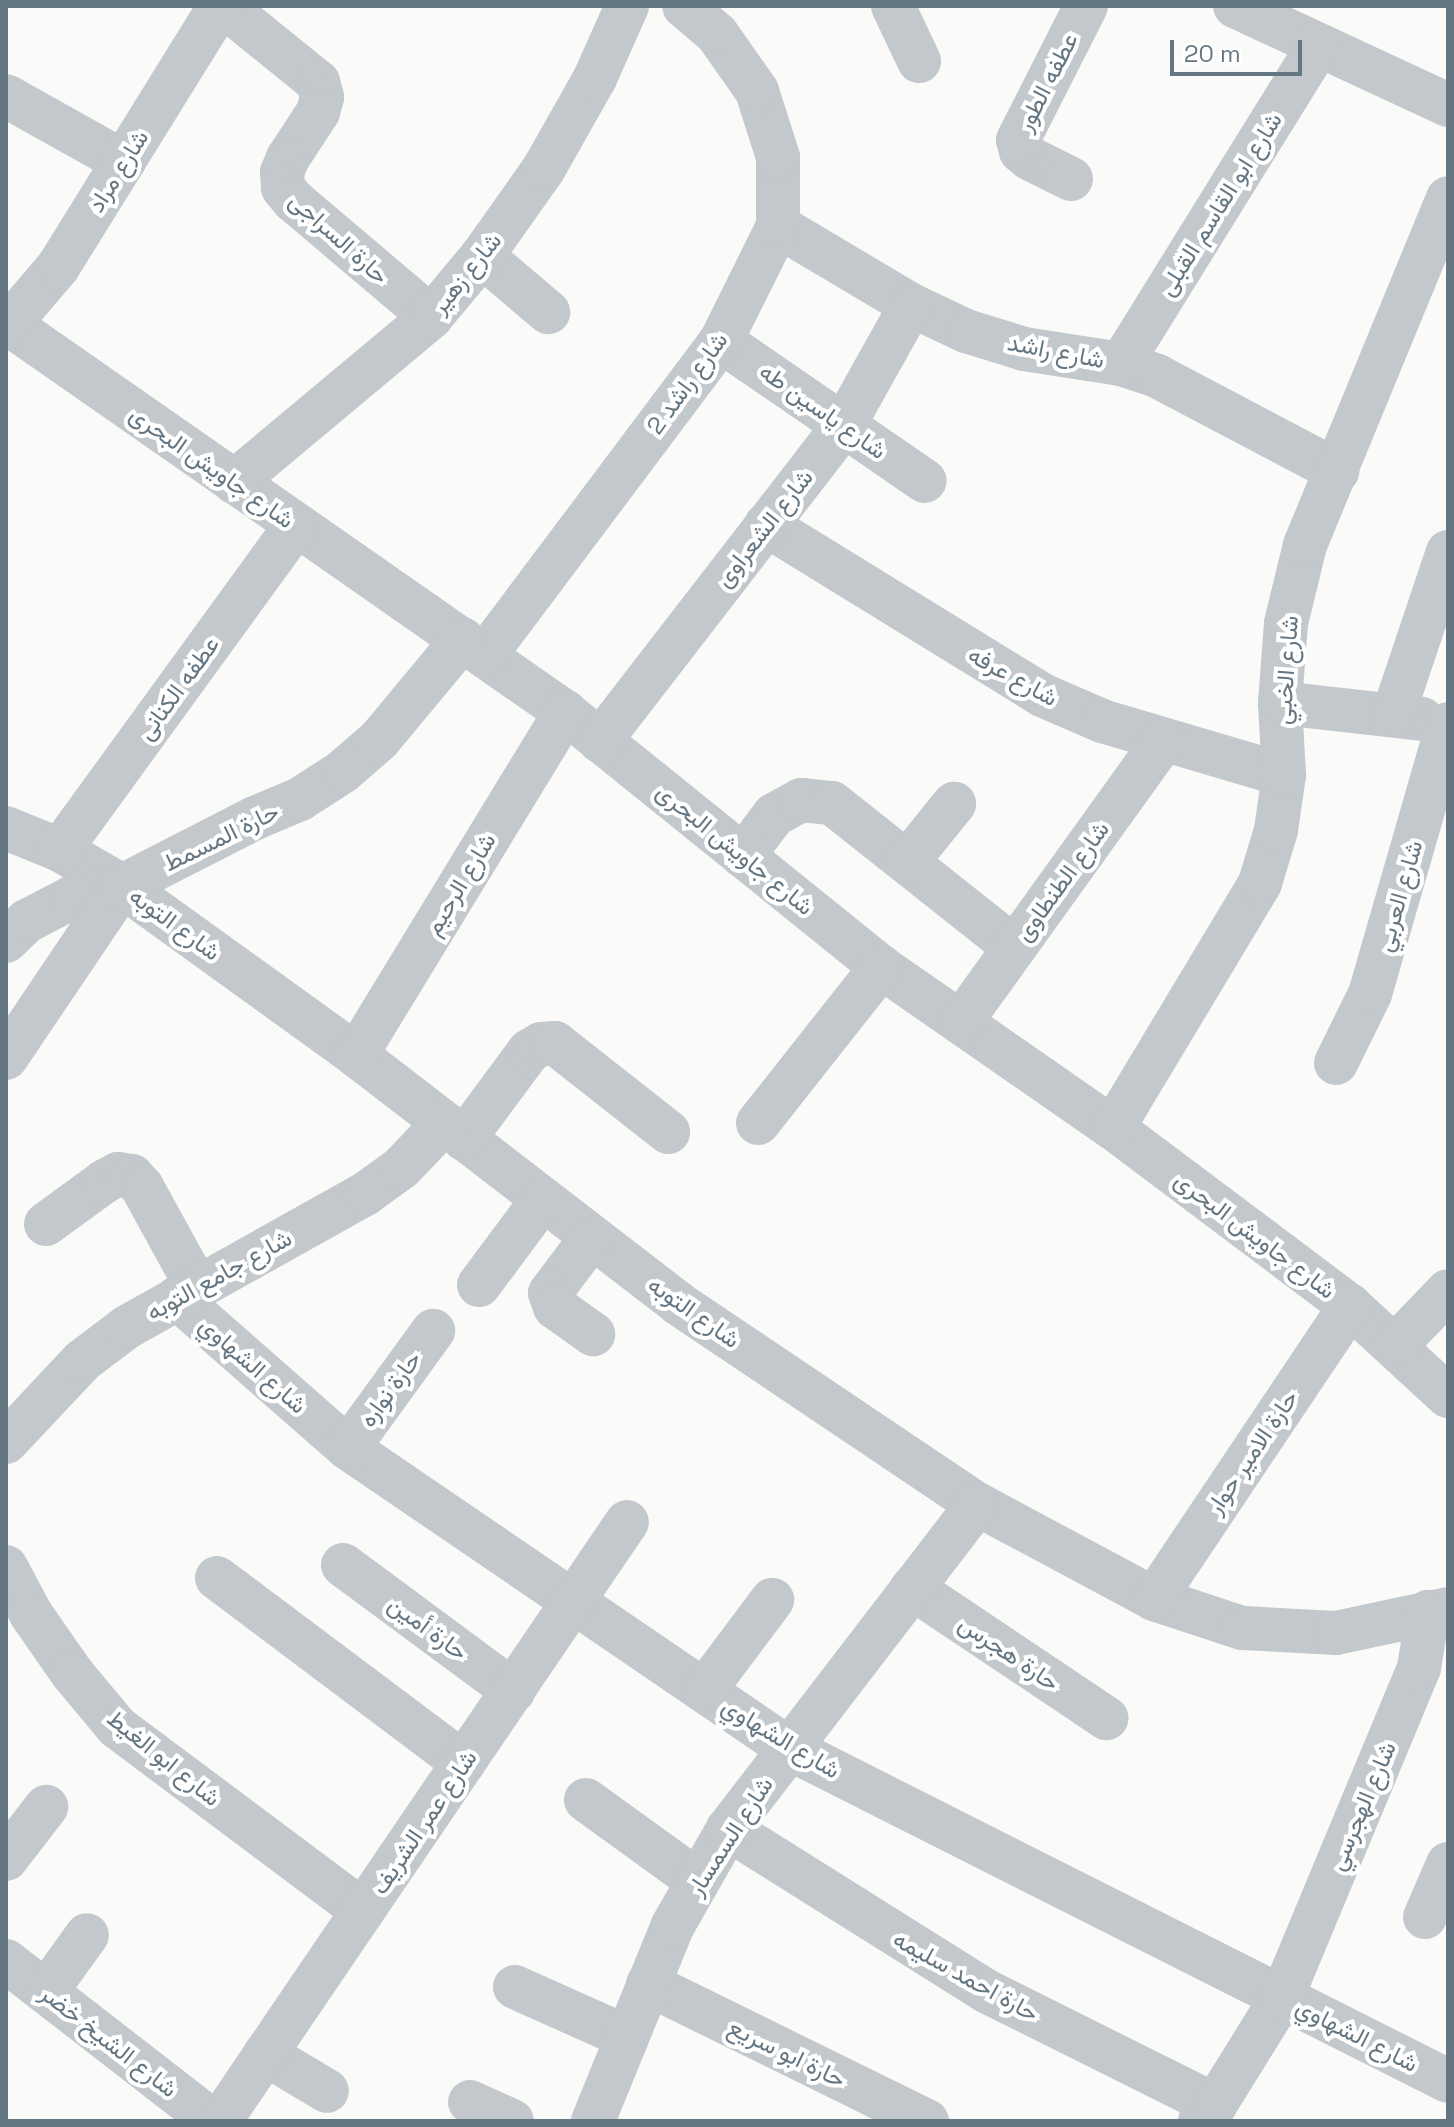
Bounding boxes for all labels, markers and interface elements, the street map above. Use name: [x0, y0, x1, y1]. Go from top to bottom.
scale bar: [1174, 24, 1306, 74]
street label: عطفه الطور: [1010, 28, 1084, 136]
text: 20 m: [1184, 38, 1241, 69]
street label: شارع ابو القاسم القبلى: [1152, 107, 1288, 301]
street label: شارع مراد: [81, 124, 155, 218]
street label: حارة السراجى: [283, 186, 395, 290]
street label: شارع زهير: [425, 227, 507, 319]
street label: شارع راشد 2: [640, 326, 734, 440]
street label: شارع راشد: [1005, 327, 1107, 375]
street label: شارع ياسين طه: [754, 357, 892, 465]
street label: شارع جاويش البحرى: [124, 400, 300, 534]
street label: شارع الشعراوى: [709, 463, 819, 593]
street label: شارع الخبي: [1268, 614, 1304, 726]
street label: عطفه الكنانى: [131, 631, 225, 745]
street label: شارع عرفه: [963, 640, 1063, 712]
street label: شارع جاويش البحرى: [650, 777, 820, 921]
street label: حارة المسمط: [159, 797, 283, 877]
street label: شارع الطنطاوى: [1009, 815, 1115, 947]
street label: شارع الرحيم: [418, 828, 502, 940]
street label: شارع العربي: [1369, 837, 1429, 955]
street label: شارع التوبه: [124, 881, 226, 967]
street label: شارع جاويش البحرى: [1169, 1165, 1341, 1305]
street label: شارع جامع التوبه: [141, 1223, 297, 1327]
street label: شارع التوبه: [642, 1270, 746, 1354]
street label: شارع الشهاوي: [193, 1311, 313, 1419]
street label: حارة نواره: [353, 1345, 427, 1433]
street label: حارة الامير حوار: [1200, 1384, 1304, 1520]
street label: حارة أمين: [383, 1590, 473, 1666]
street label: حارة هجرس: [953, 1609, 1065, 1697]
street label: شارع الشهاوي: [717, 1691, 845, 1785]
street label: شارع ابو الغيط: [102, 1704, 226, 1812]
street label: شارع الهجرسي: [1322, 1737, 1402, 1875]
street label: شارع عمر الشريف: [365, 1744, 483, 1900]
street label: شارع السمسار: [681, 1771, 779, 1901]
street label: حارة احمد سليمه: [888, 1924, 1044, 2028]
street label: شارع الشيخ خضر: [35, 1979, 183, 2103]
street label: شارع الشهاوي: [1291, 1992, 1423, 2078]
street label: حارة ابو سريع: [724, 2012, 850, 2094]

